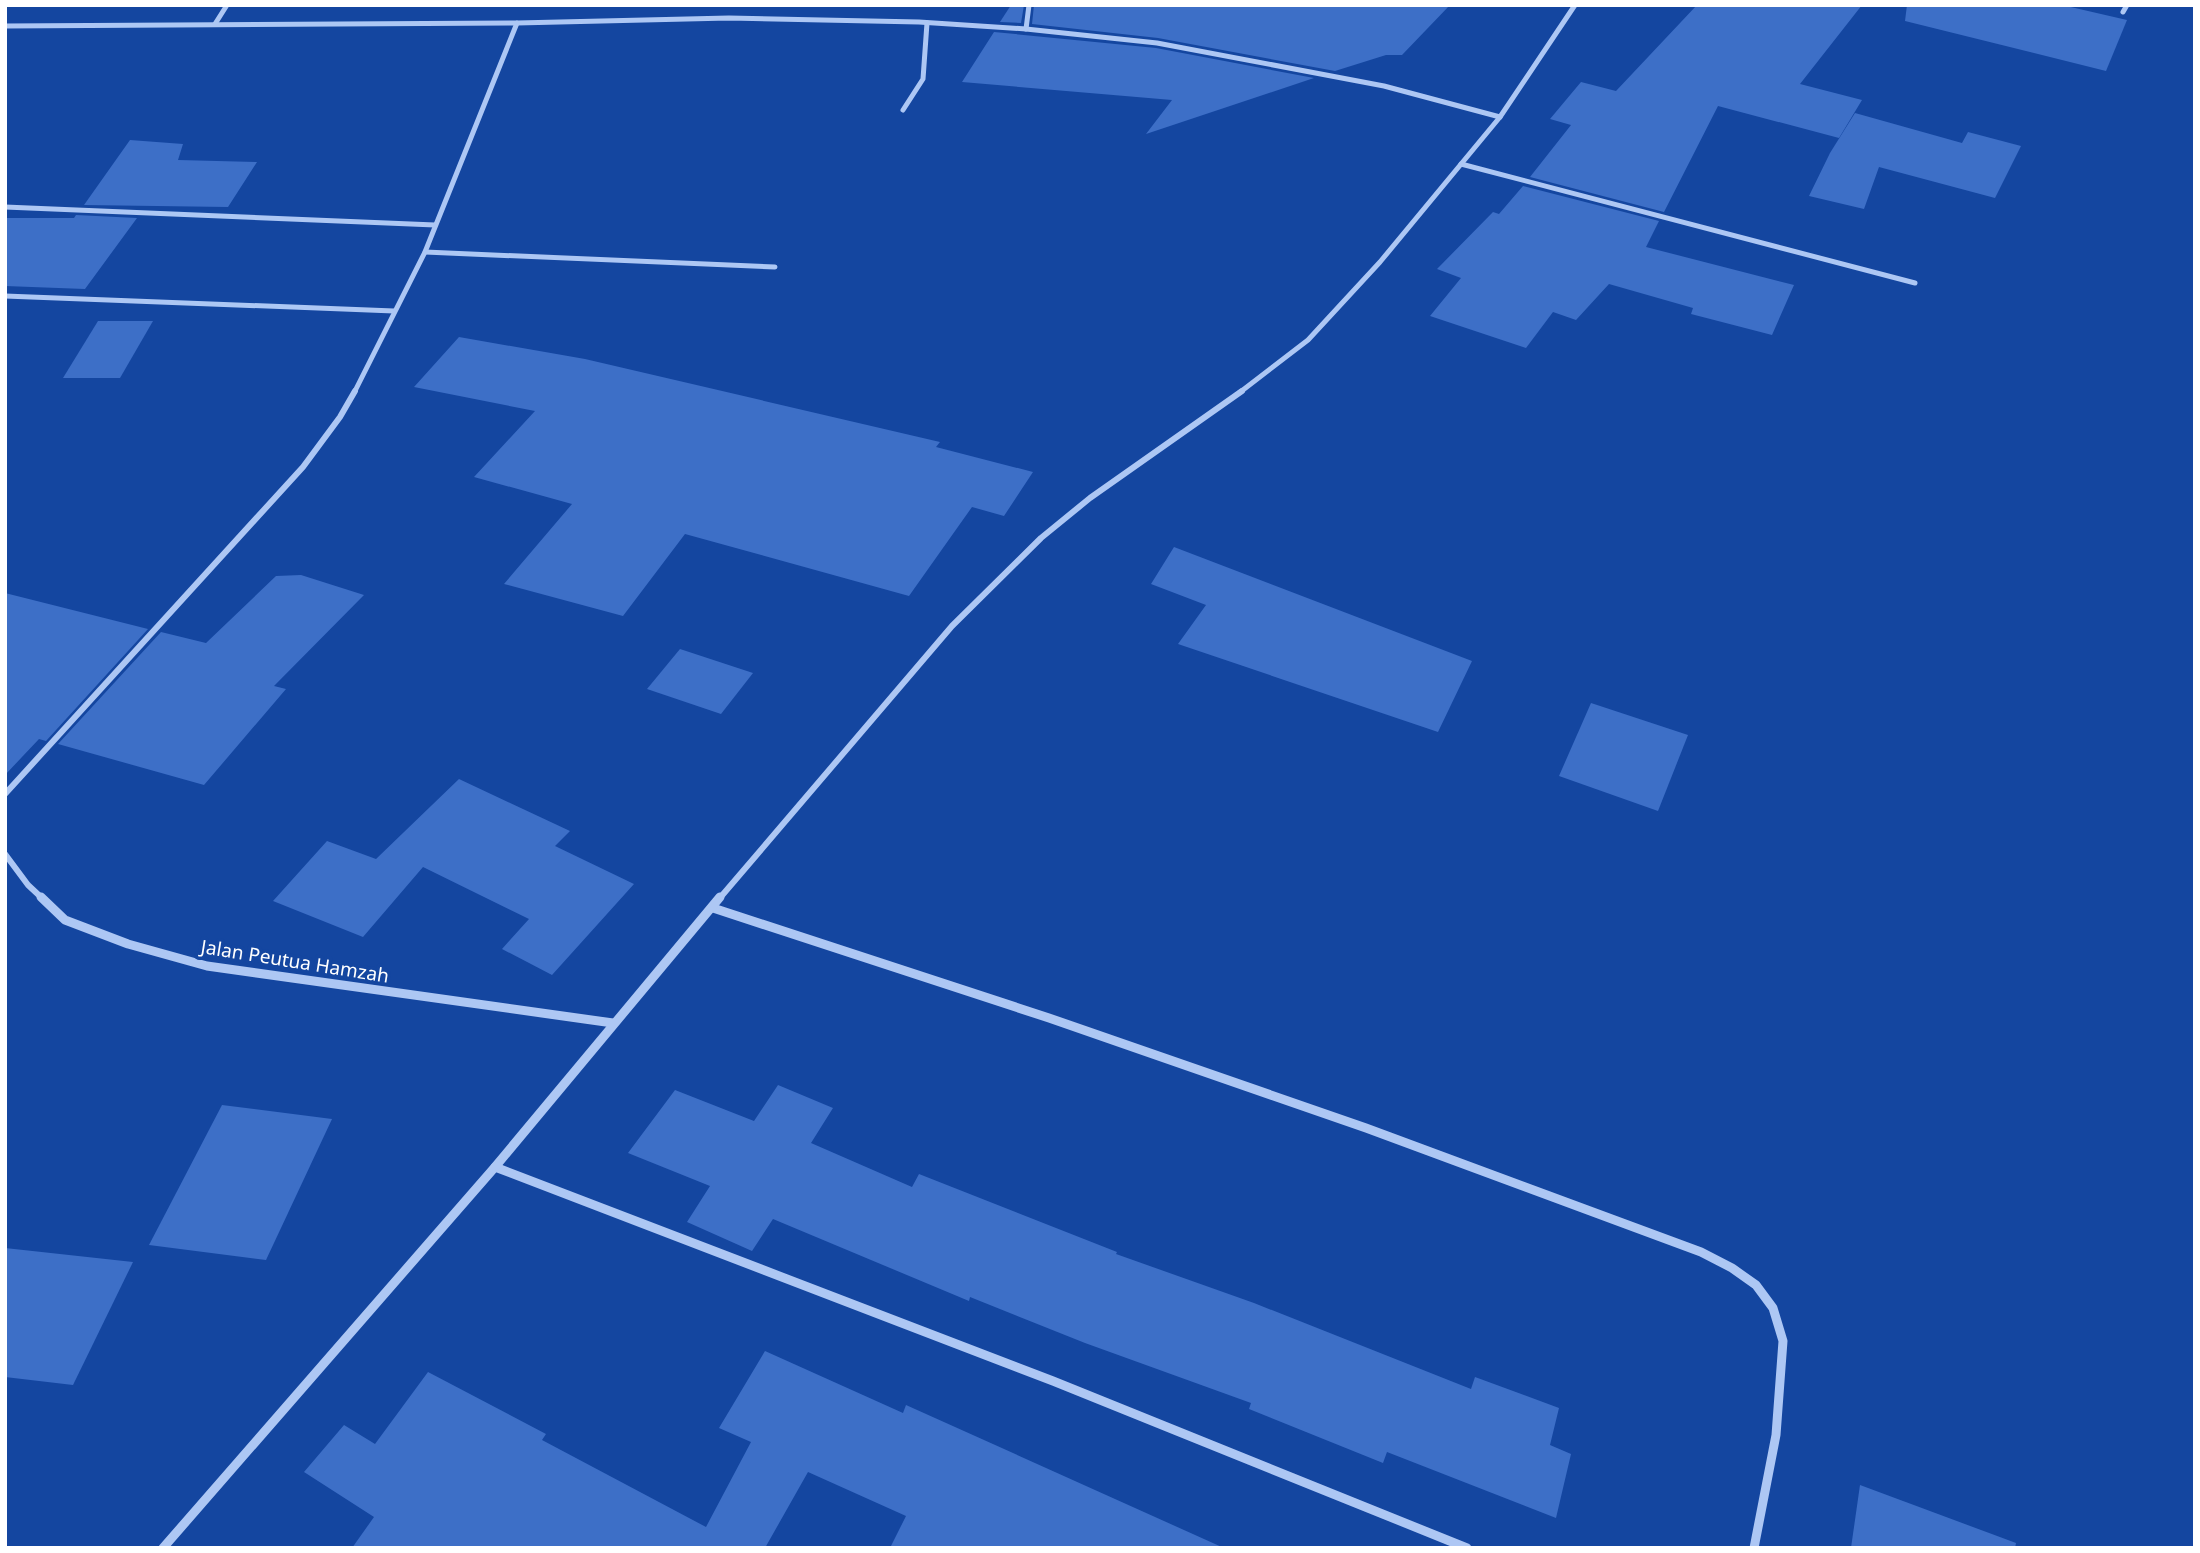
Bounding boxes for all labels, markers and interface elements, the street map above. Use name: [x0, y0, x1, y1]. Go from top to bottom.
street label: Jalan Peutua Hamzah: [197, 933, 391, 989]

